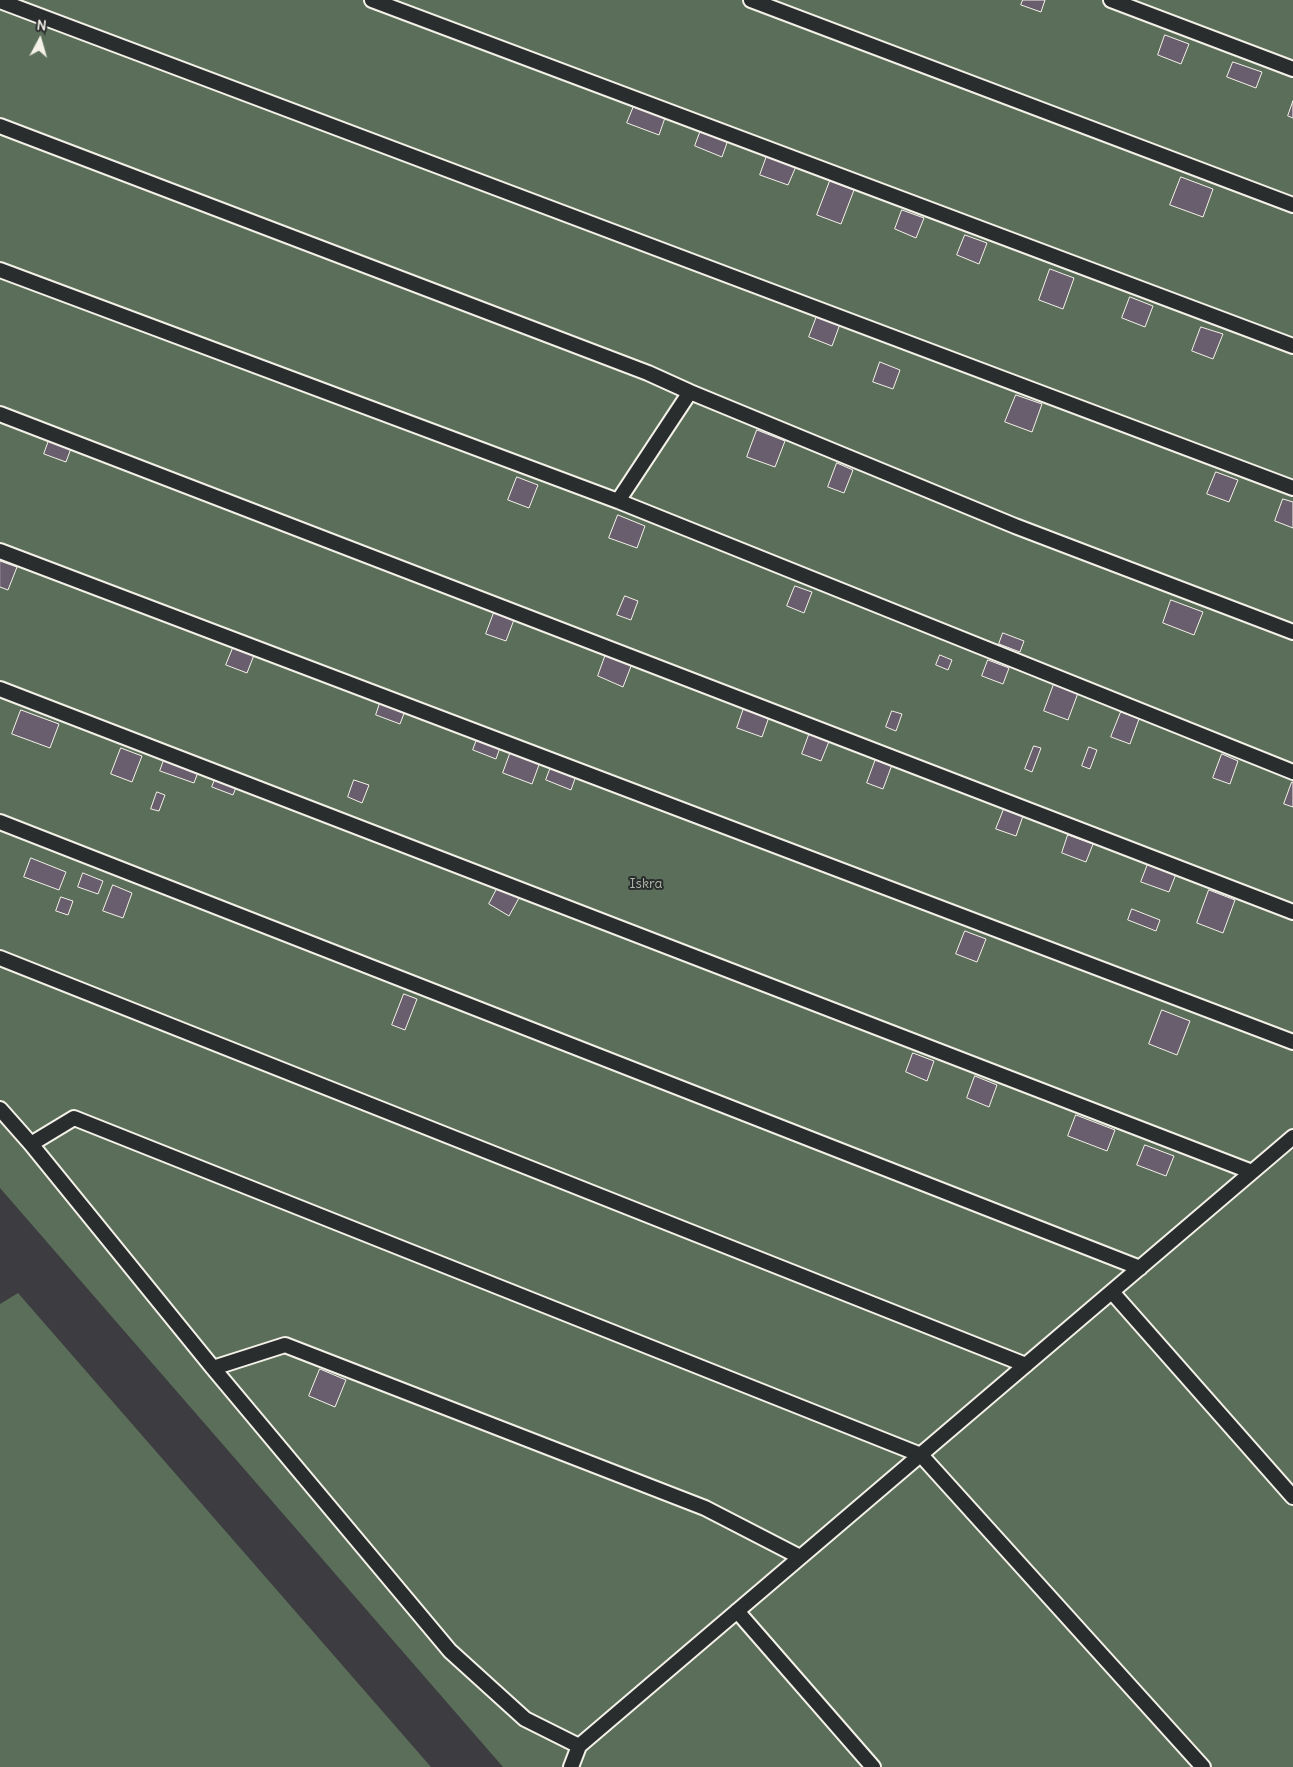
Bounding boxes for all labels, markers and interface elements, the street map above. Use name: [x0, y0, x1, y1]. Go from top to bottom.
north arrow: [15, 15, 65, 65]
text: N: [36, 16, 47, 35]
park label: Iskra: [629, 876, 663, 892]

